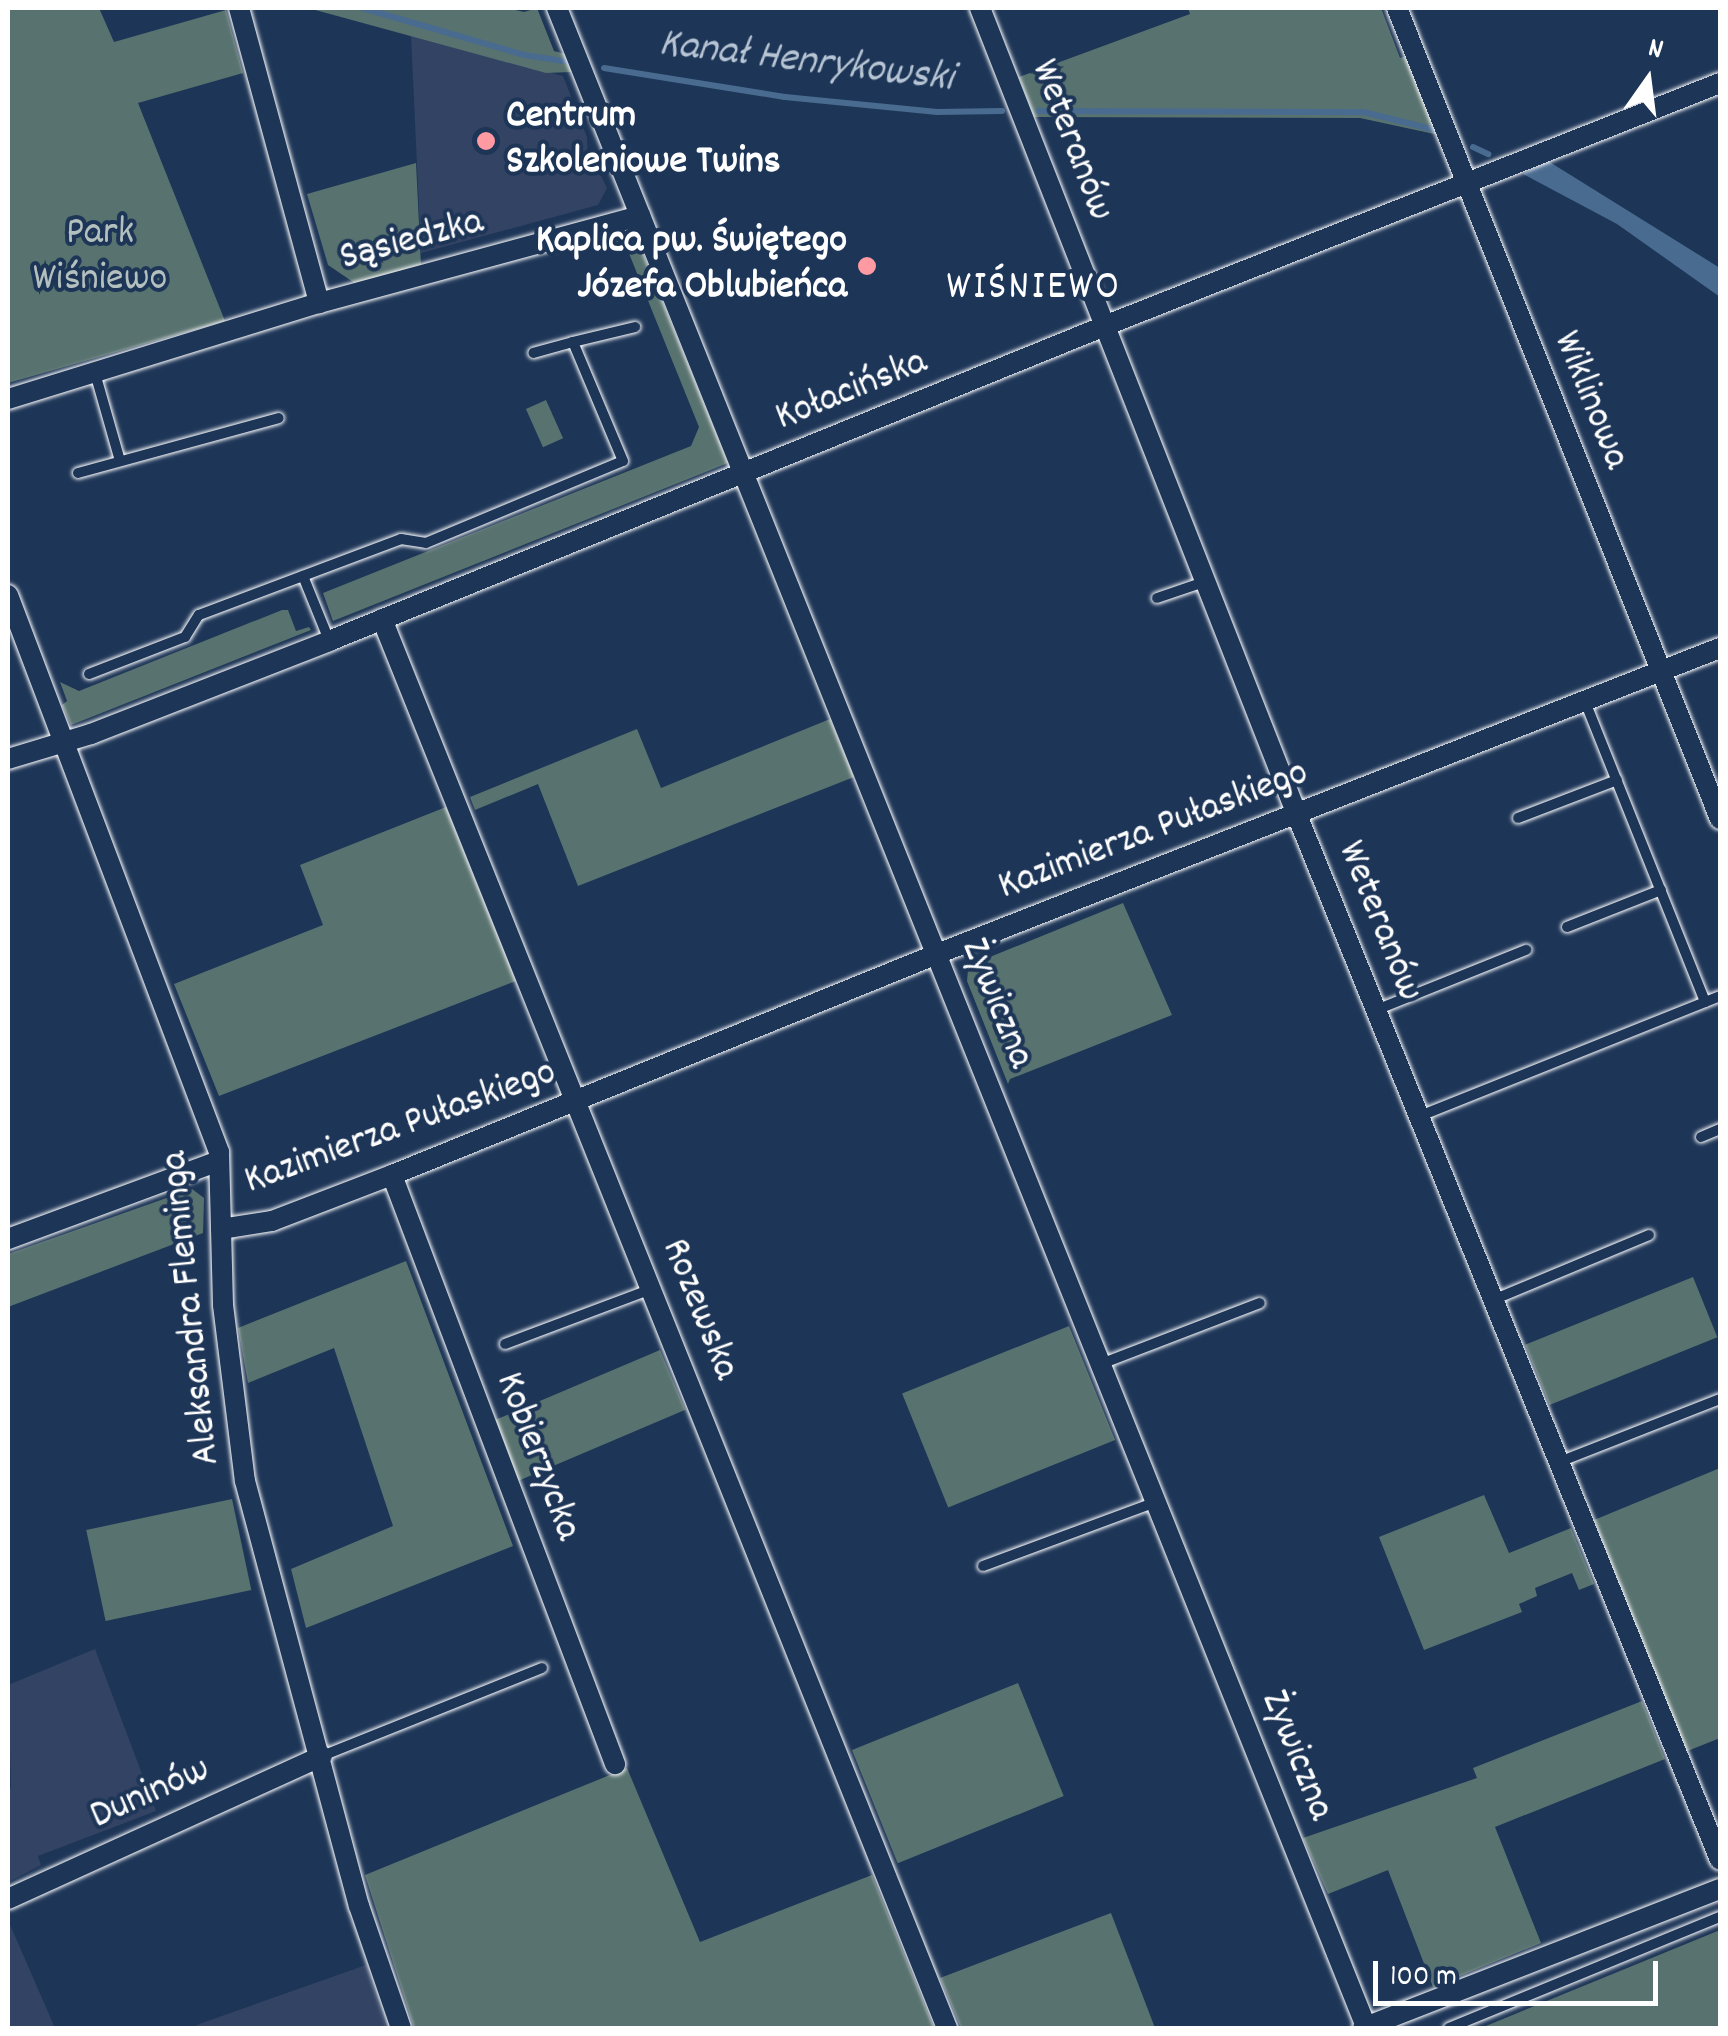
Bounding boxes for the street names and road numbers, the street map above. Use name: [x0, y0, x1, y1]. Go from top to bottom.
street label: Weteranów: [1017, 54, 1123, 228]
street label: Sąsiedzka: [335, 200, 489, 284]
street label: Wiklinowa: [1540, 325, 1638, 477]
street label: Kołacińska: [769, 340, 935, 444]
street label: Kazimierza Pułaskiego: [992, 751, 1316, 913]
street label: Weteranów: [1324, 835, 1432, 1009]
street label: Żywiczna: [947, 932, 1043, 1076]
street label: Kazimierza Pułaskiego: [239, 1050, 563, 1208]
street label: Aleksandra Fleminga: [153, 1149, 233, 1467]
street label: Rozewska: [648, 1232, 748, 1388]
street label: Kobierzycka: [482, 1366, 590, 1548]
street label: Żywiczna: [1247, 1684, 1343, 1828]
street label: Duninów: [84, 1748, 218, 1842]

